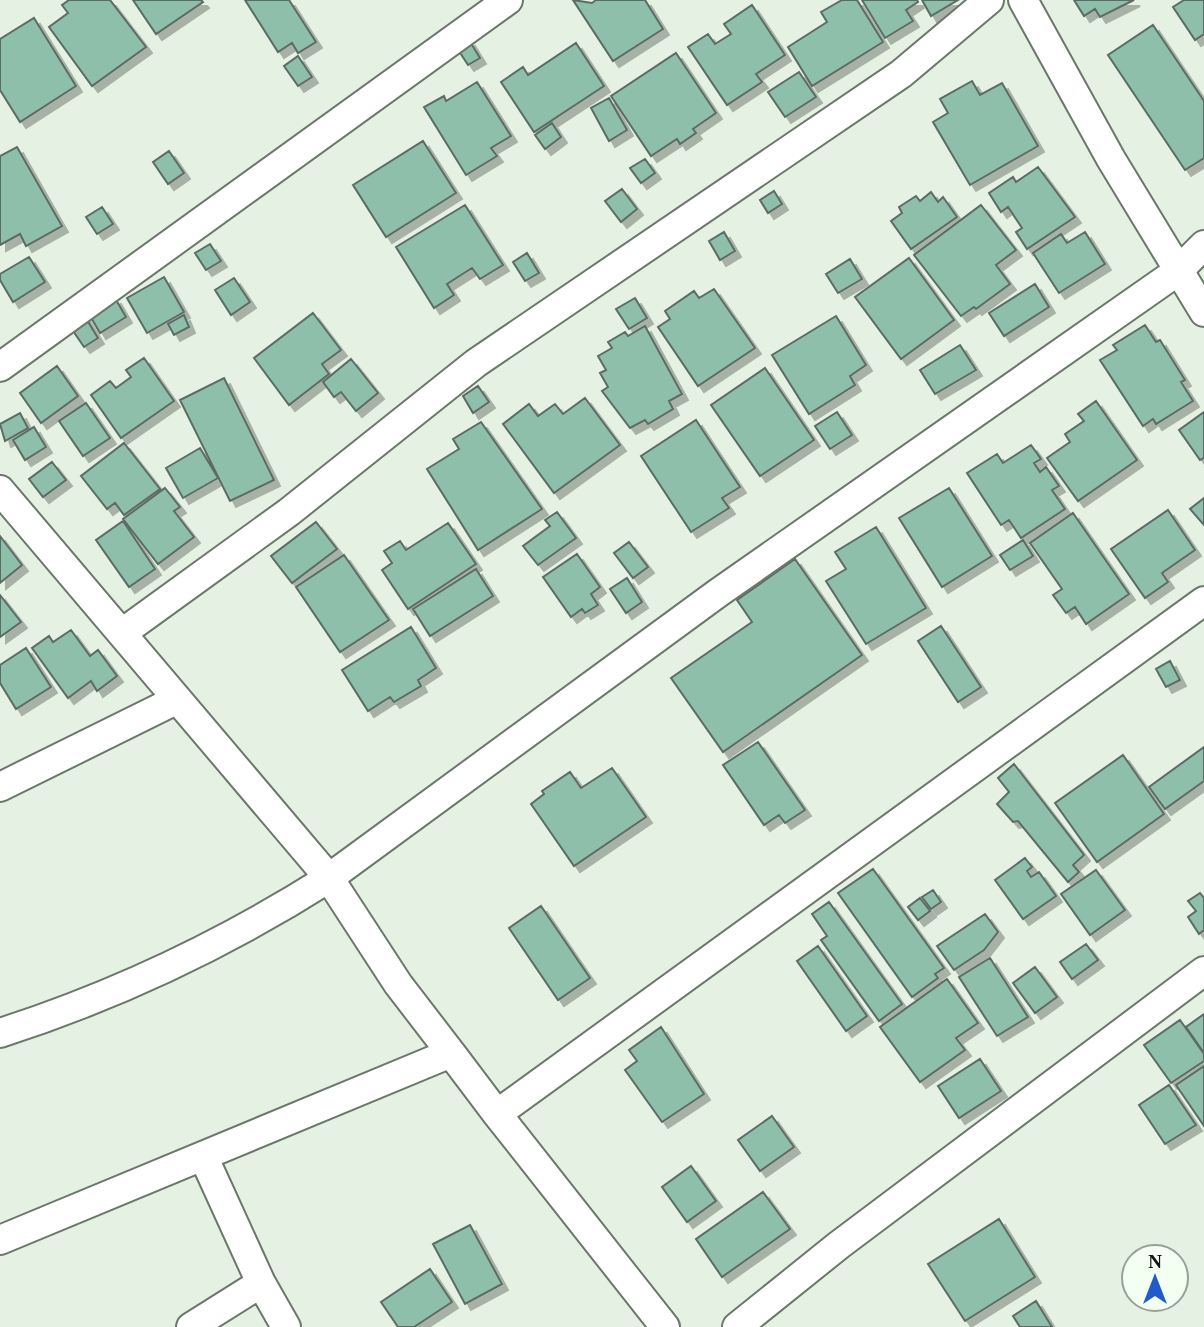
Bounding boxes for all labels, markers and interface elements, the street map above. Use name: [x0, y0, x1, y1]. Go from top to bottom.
north arrow: [1120, 1243, 1190, 1313]
text: N: [1148, 1251, 1162, 1272]

